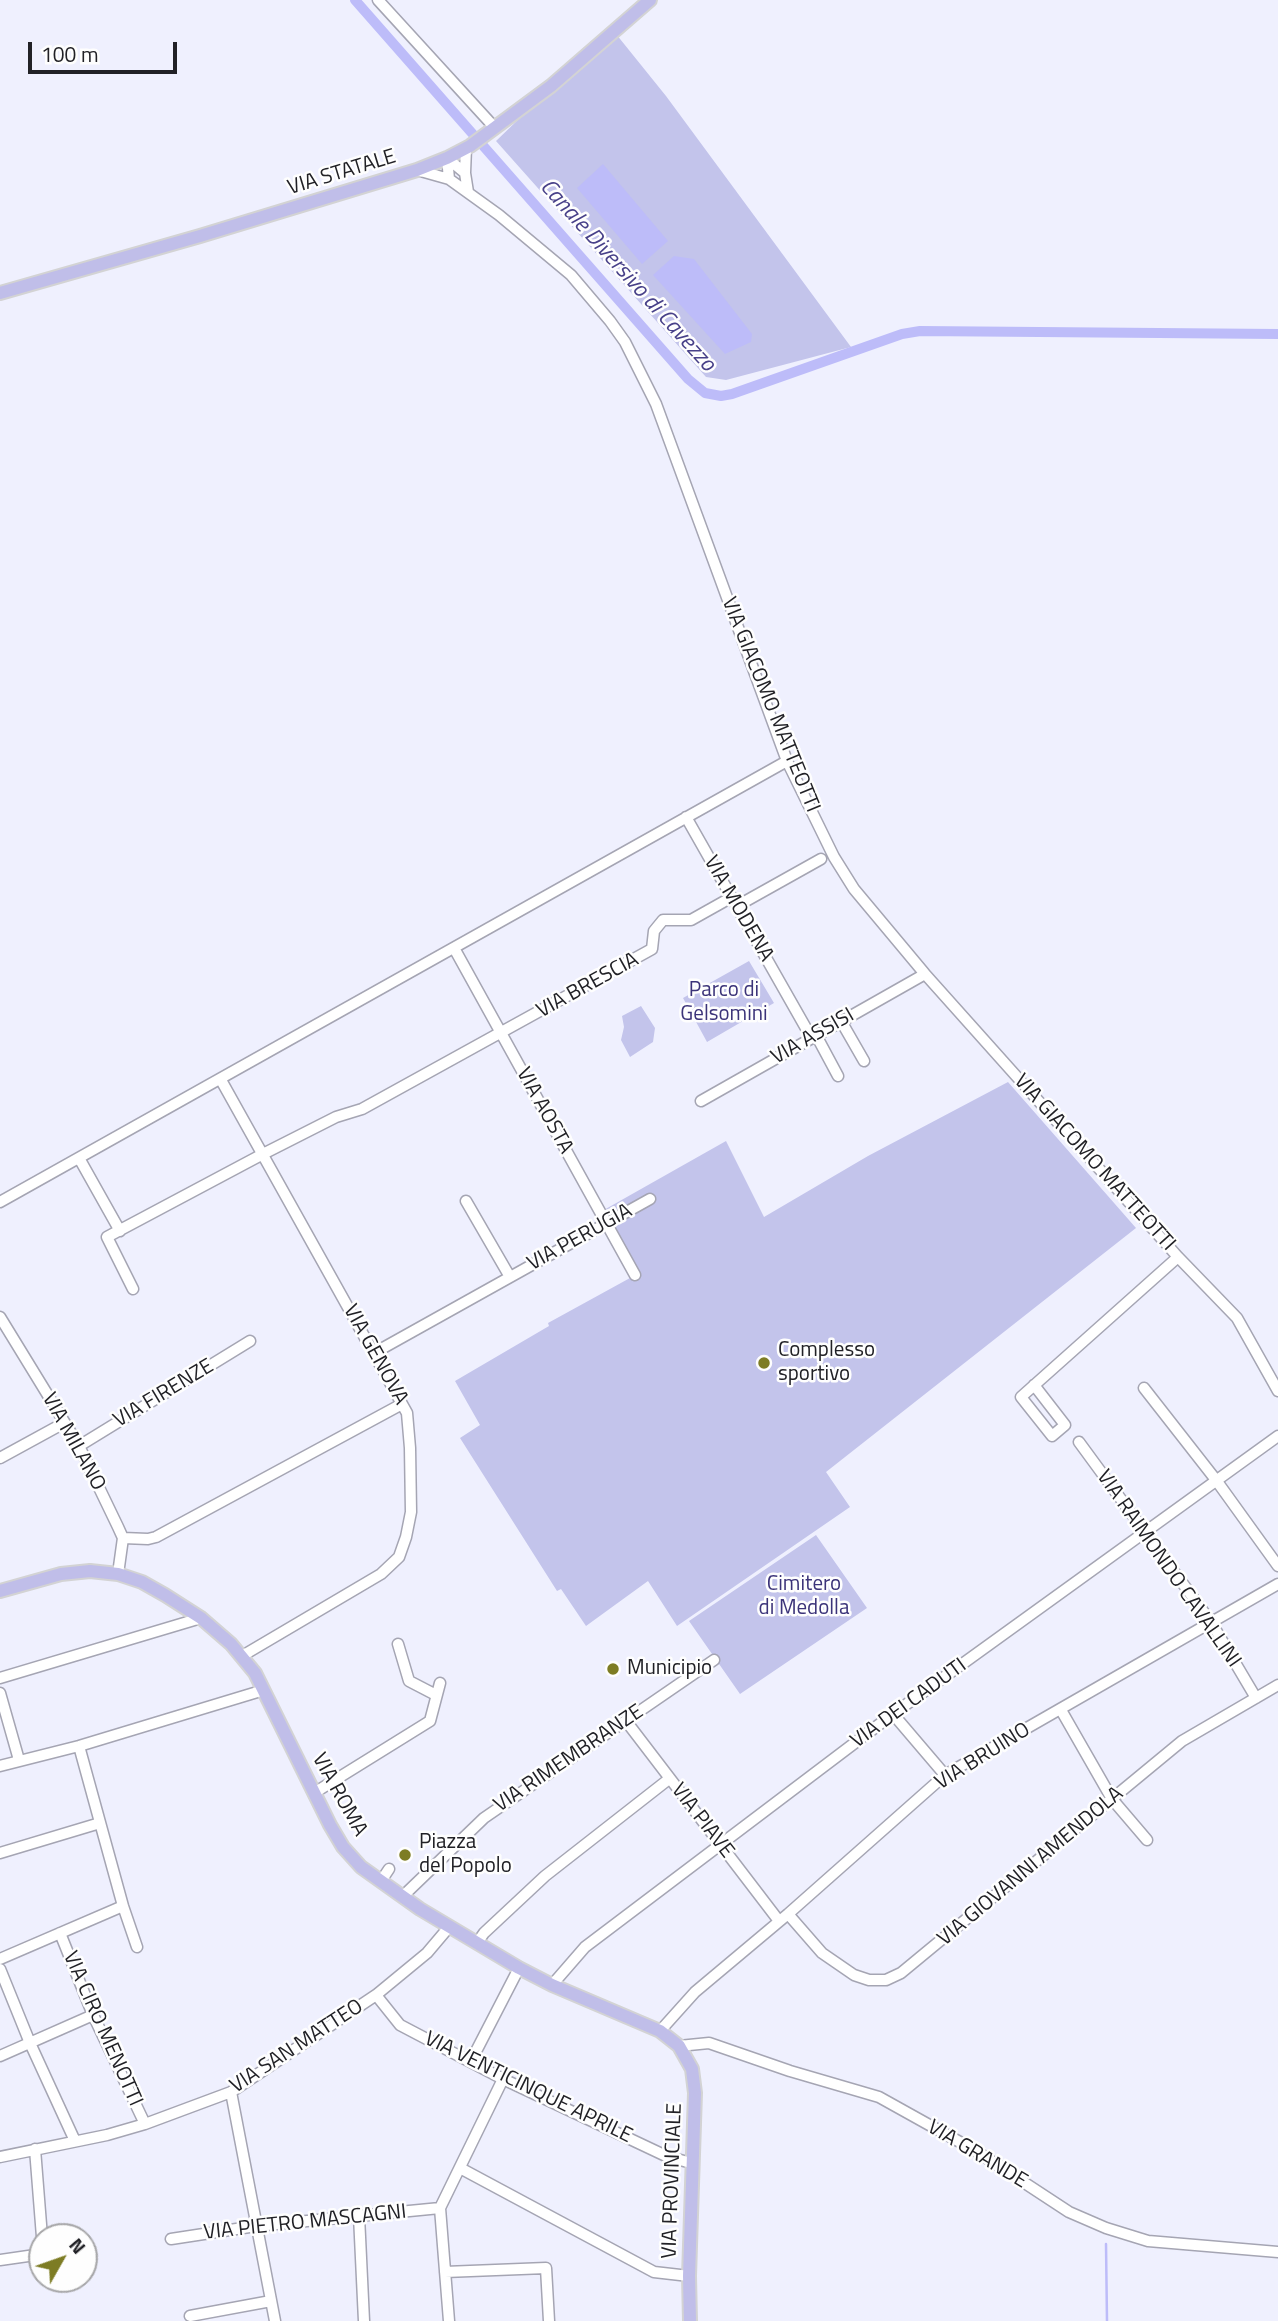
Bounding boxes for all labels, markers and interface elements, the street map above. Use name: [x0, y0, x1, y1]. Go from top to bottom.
scale bar: [32, 28, 180, 72]
text: 100 m: [41, 38, 98, 70]
street label: VIA STATALE: [285, 145, 399, 201]
water label: Canale Diversivo di Cavezzo: [533, 174, 721, 378]
street label: VIA GIACOMO MATTEOTTI: [715, 594, 825, 816]
street label: VIA MODENA: [698, 852, 778, 966]
street label: VIA BRESCIA: [533, 948, 643, 1024]
park label: Parco di Gelsomini: [680, 978, 768, 1028]
street label: VIA ASSISI: [767, 1003, 859, 1071]
street label: VIA AOSTA: [510, 1064, 578, 1158]
street label: VIA GIACOMO MATTEOTTI: [1008, 1069, 1180, 1257]
street label: VIA PERUGIA: [523, 1199, 637, 1277]
street label: VIA GENOVA: [337, 1300, 413, 1410]
place label: Complesso sportivo: [778, 1338, 875, 1388]
street label: VIA FIRENZE: [109, 1354, 219, 1434]
marker: Complesso sportivo: [756, 1355, 772, 1371]
street label: VIA MILANO: [36, 1389, 110, 1495]
street label: VIA RAIMONDO CAVALLINI: [1090, 1466, 1246, 1672]
park label: Cimitero di Medolla: [759, 1572, 849, 1622]
street label: VIA DEI CADUTI: [846, 1654, 972, 1754]
place label: Municipio: [627, 1656, 712, 1682]
marker: Municipio: [605, 1661, 621, 1677]
street label: VIA RIMEMBRANZE: [489, 1700, 649, 1818]
street label: VIA BRUINO: [931, 1718, 1035, 1796]
street label: VIA ROMA: [306, 1749, 372, 1841]
street label: VIA PIAVE: [665, 1779, 739, 1863]
street label: VIA GIOVANNI AMENDOLA: [933, 1782, 1129, 1952]
place label: Piazza del Popolo: [419, 1830, 512, 1880]
marker: Piazza del Popolo: [397, 1847, 413, 1863]
street label: VIA CIRO MENOTTI: [57, 1948, 147, 2110]
street label: VIA SAN MATTEO: [226, 1995, 368, 2099]
street label: VIA VENTICINQUE APRILE: [420, 2027, 636, 2149]
street label: VIA PROVINCIALE: [658, 2103, 688, 2259]
street label: VIA GRANDE: [922, 2115, 1032, 2195]
street label: VIA PIETRO MASCAGNI: [202, 2200, 408, 2246]
north arrow: [28, 2223, 98, 2293]
text: N: [63, 2231, 93, 2260]

